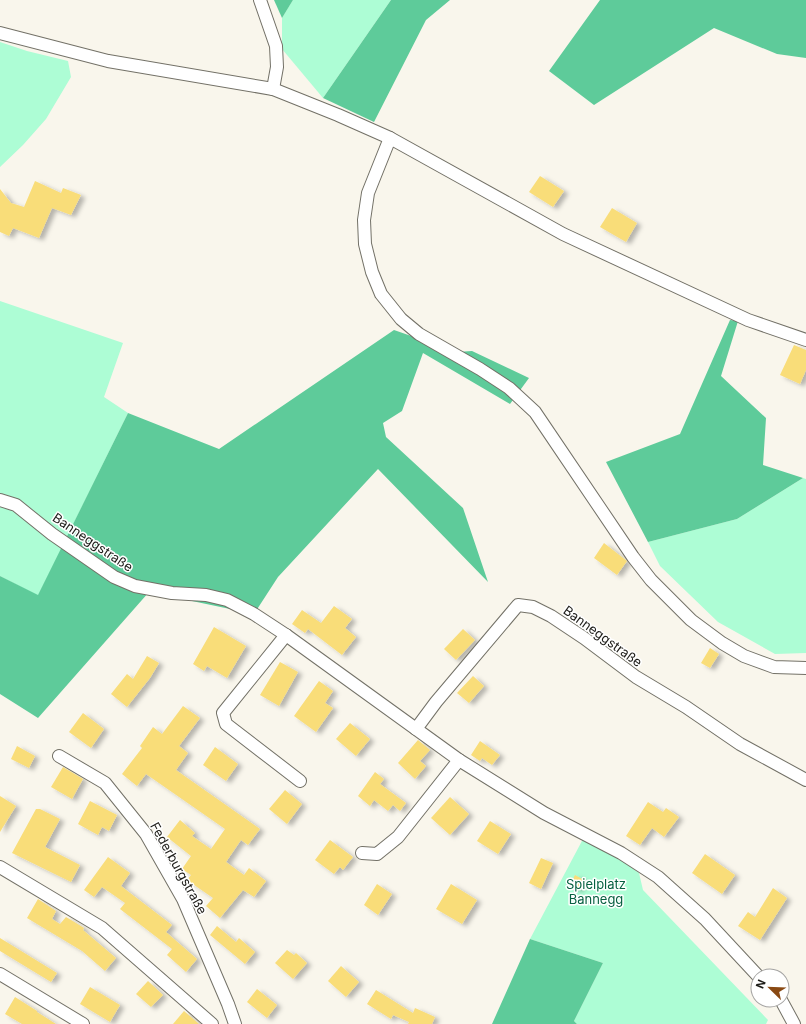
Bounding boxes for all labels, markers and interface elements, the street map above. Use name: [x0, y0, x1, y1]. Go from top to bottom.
street label: Banneggstraße: [50, 509, 136, 575]
street label: Banneggstraße: [560, 602, 646, 670]
street label: Federburgstraße: [147, 819, 211, 917]
park label: Spielplatz Bannegg: [566, 876, 626, 907]
north arrow: [750, 968, 790, 1008]
text: N: [753, 977, 769, 991]

